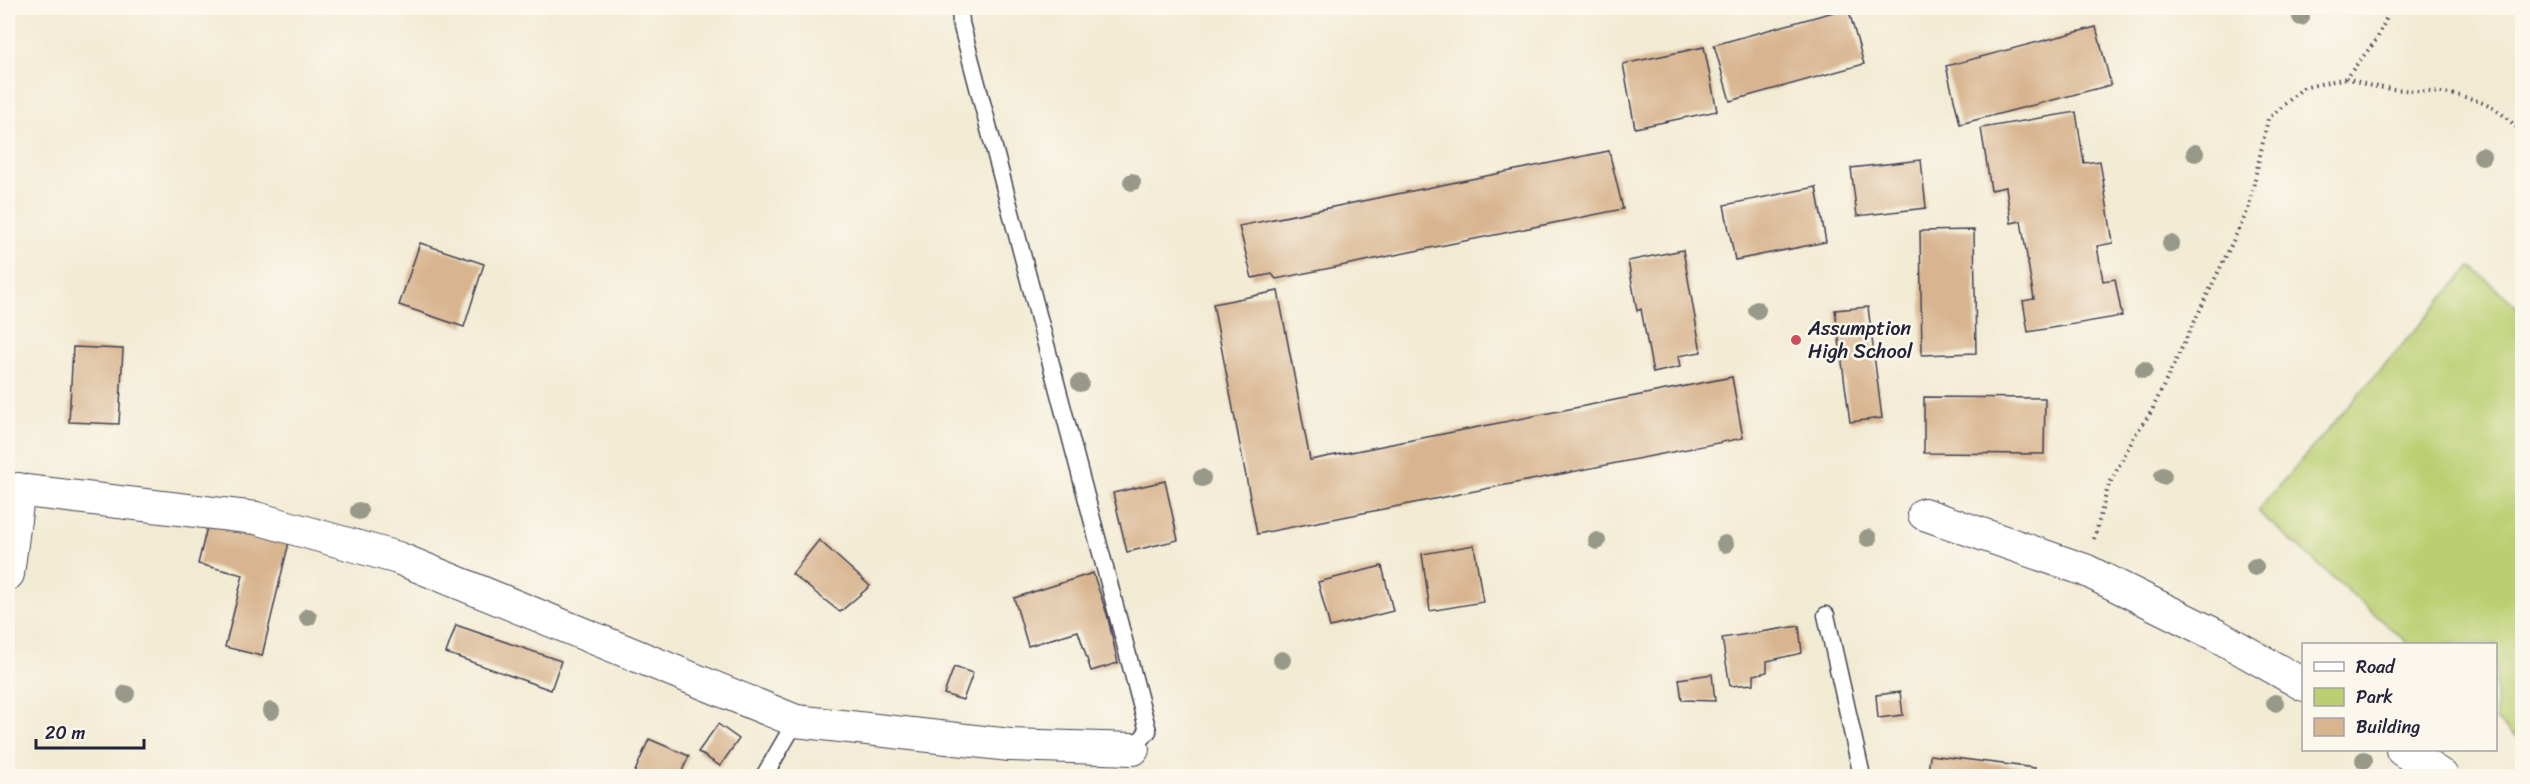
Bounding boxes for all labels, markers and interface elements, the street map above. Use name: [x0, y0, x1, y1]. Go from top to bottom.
place label: Assumption High School: [1807, 311, 1914, 369]
marker: Assumption High School: [1789, 333, 1803, 347]
legend: [2302, 643, 2497, 751]
text: Road: [2356, 651, 2396, 683]
text: Park: [2356, 681, 2393, 713]
text: Building: [2356, 711, 2420, 743]
scale bar: [36, 712, 144, 750]
text: 20 m: [45, 717, 85, 749]

